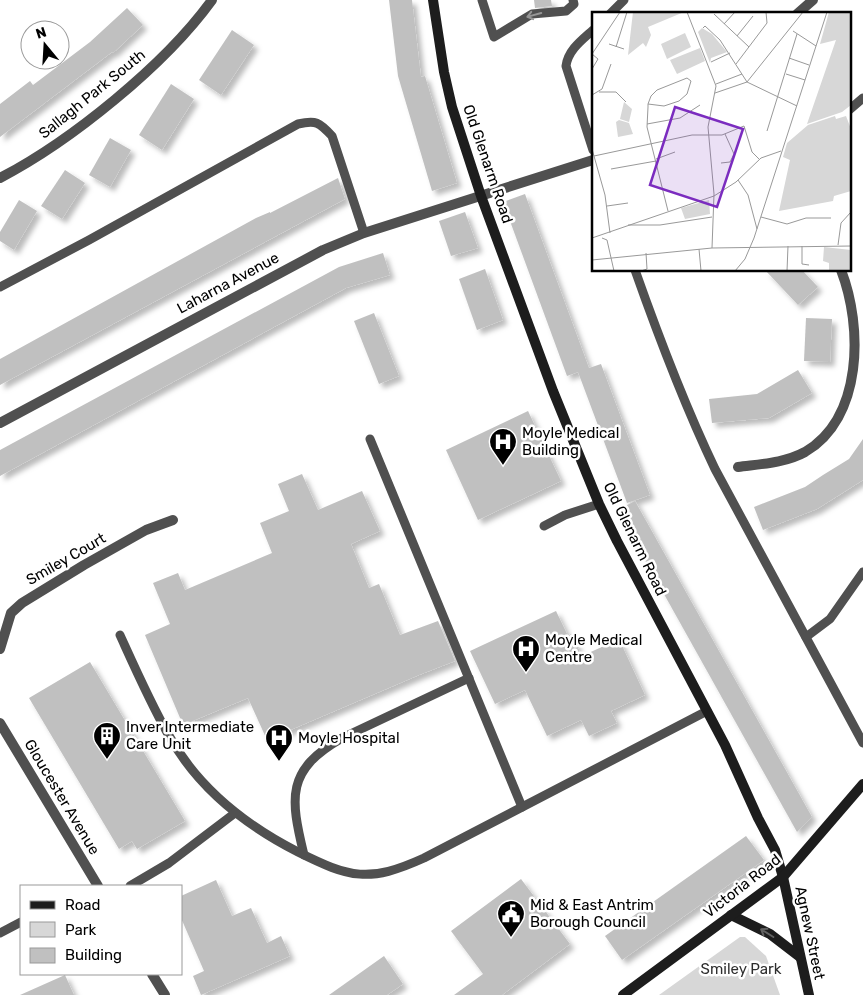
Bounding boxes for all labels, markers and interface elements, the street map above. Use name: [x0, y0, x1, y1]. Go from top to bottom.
one-way arrow: [527, 11, 543, 20]
inset map: [592, 12, 850, 271]
north arrow: [20, 20, 70, 70]
text: N: [34, 23, 49, 43]
street label: Sallagh Park South: [35, 46, 149, 142]
street label: Old Glenarm Road: [459, 102, 517, 226]
street label: Laharna Avenue: [174, 249, 282, 317]
place label: Moyle Medical Building: [522, 424, 619, 459]
hospital icon: Moyle Medical Building: [488, 427, 518, 466]
street label: Old Glenarm Road: [600, 479, 670, 599]
street label: Smiley Court: [23, 529, 109, 589]
place label: Moyle Medical Centre: [545, 631, 642, 666]
hospital icon: Moyle Medical Centre: [511, 634, 541, 673]
place label: Inver Intermediate Care Unit: [126, 718, 254, 753]
building icon: Inver Intermediate Care Unit: [92, 721, 122, 760]
hospital icon: Moyle Hospital: [264, 723, 294, 762]
place label: Moyle Hospital: [298, 729, 400, 747]
street label: Gloucester Avenue: [20, 736, 104, 858]
street label: Victoria Road: [700, 850, 784, 922]
legend: [20, 885, 182, 975]
street label: Agnew Street: [791, 885, 829, 981]
text: Road: [65, 896, 101, 914]
place label: Mid & East Antrim Borough Council: [530, 896, 654, 931]
public building icon: Mid & East Antrim Borough Council: [496, 899, 526, 938]
text: Park: [65, 921, 96, 939]
one-way arrow: [761, 928, 775, 938]
text: Building: [65, 946, 122, 964]
park label: Smiley Park: [701, 960, 782, 978]

